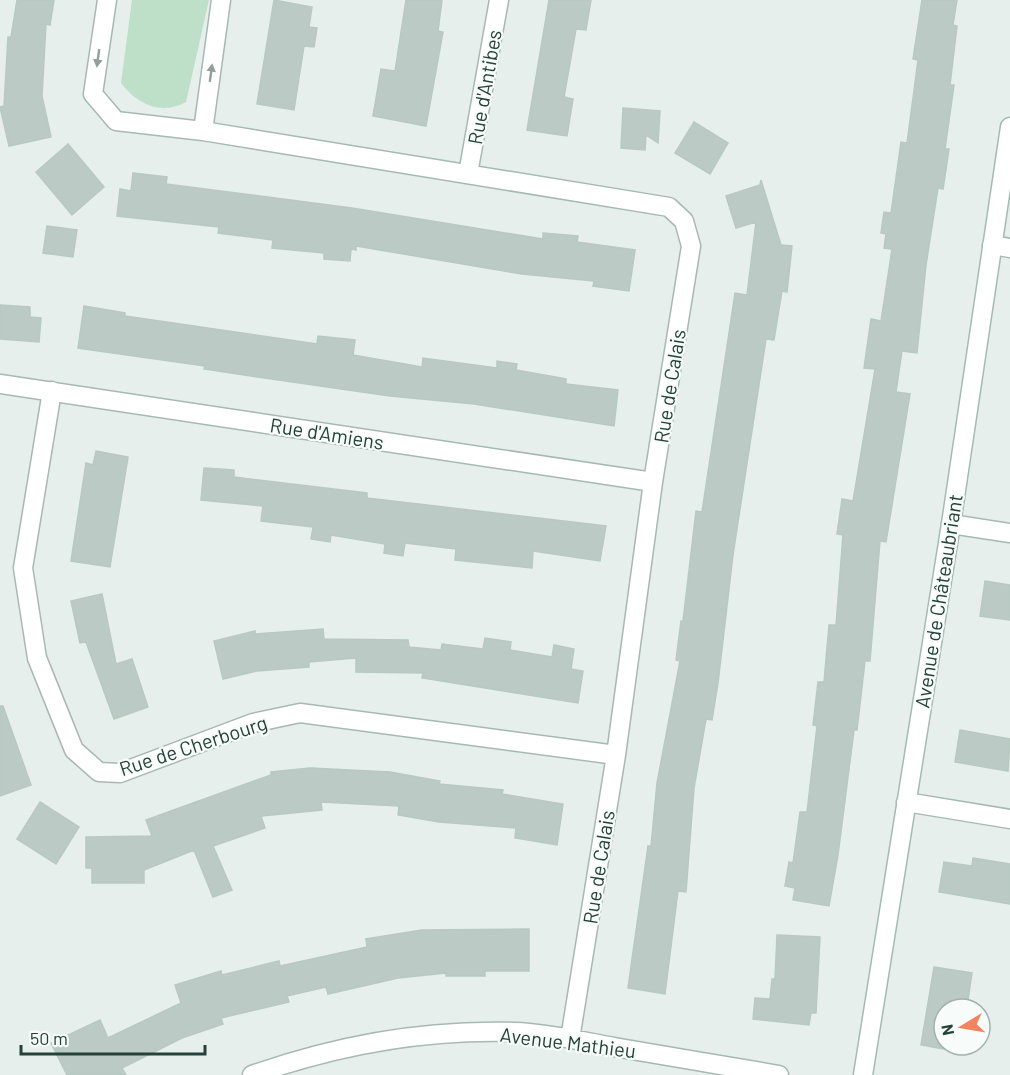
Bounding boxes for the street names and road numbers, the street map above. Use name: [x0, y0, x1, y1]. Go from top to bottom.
street label: Rue d'Antibes: [462, 28, 506, 146]
street label: Rue de Calais: [648, 327, 690, 445]
street label: Rue d'Amiens: [268, 412, 386, 454]
street label: Avenue de Châteaubriant: [909, 492, 967, 710]
street label: Rue de Cherbourg: [116, 710, 270, 780]
street label: Rue de Calais: [577, 808, 619, 926]
street label: Avenue Mathieu: [499, 1022, 637, 1062]

